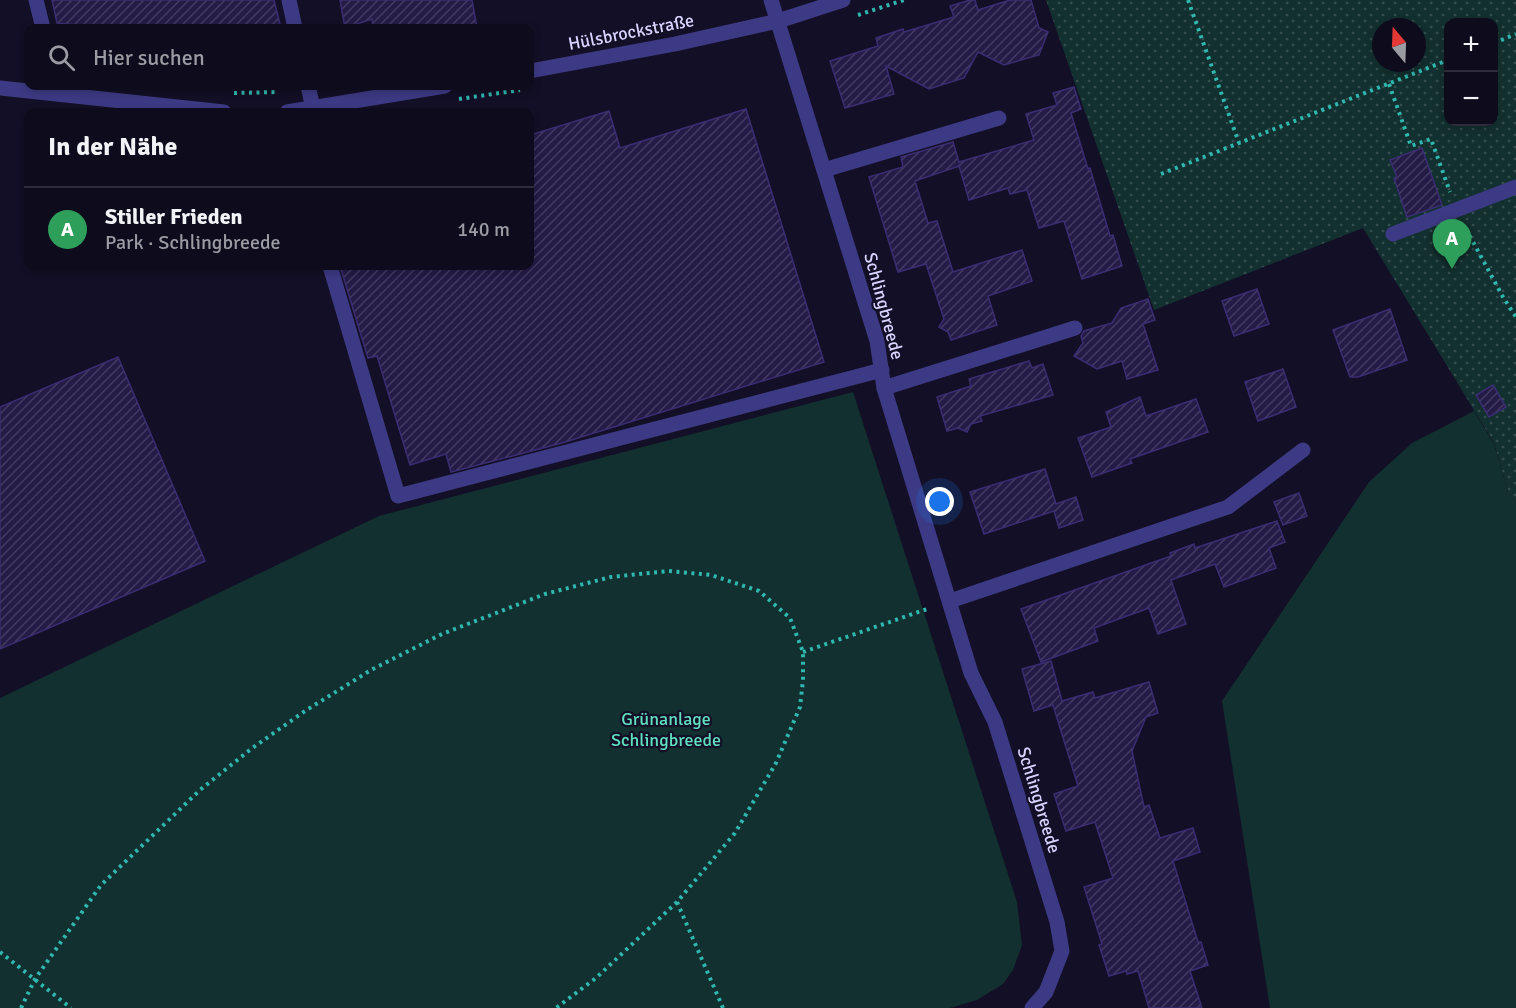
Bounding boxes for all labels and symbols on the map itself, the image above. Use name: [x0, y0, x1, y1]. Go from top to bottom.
street label: Hülsbrockstraße: [566, 9, 696, 55]
north arrow: [1372, 18, 1426, 72]
pin: A: [1432, 220, 1472, 269]
street label: Schlingbreede: [859, 250, 909, 362]
your location: [925, 487, 954, 516]
park label: Grünanlage Schlingbreede: [611, 708, 721, 751]
street label: Schlingbreede: [1012, 744, 1066, 856]

